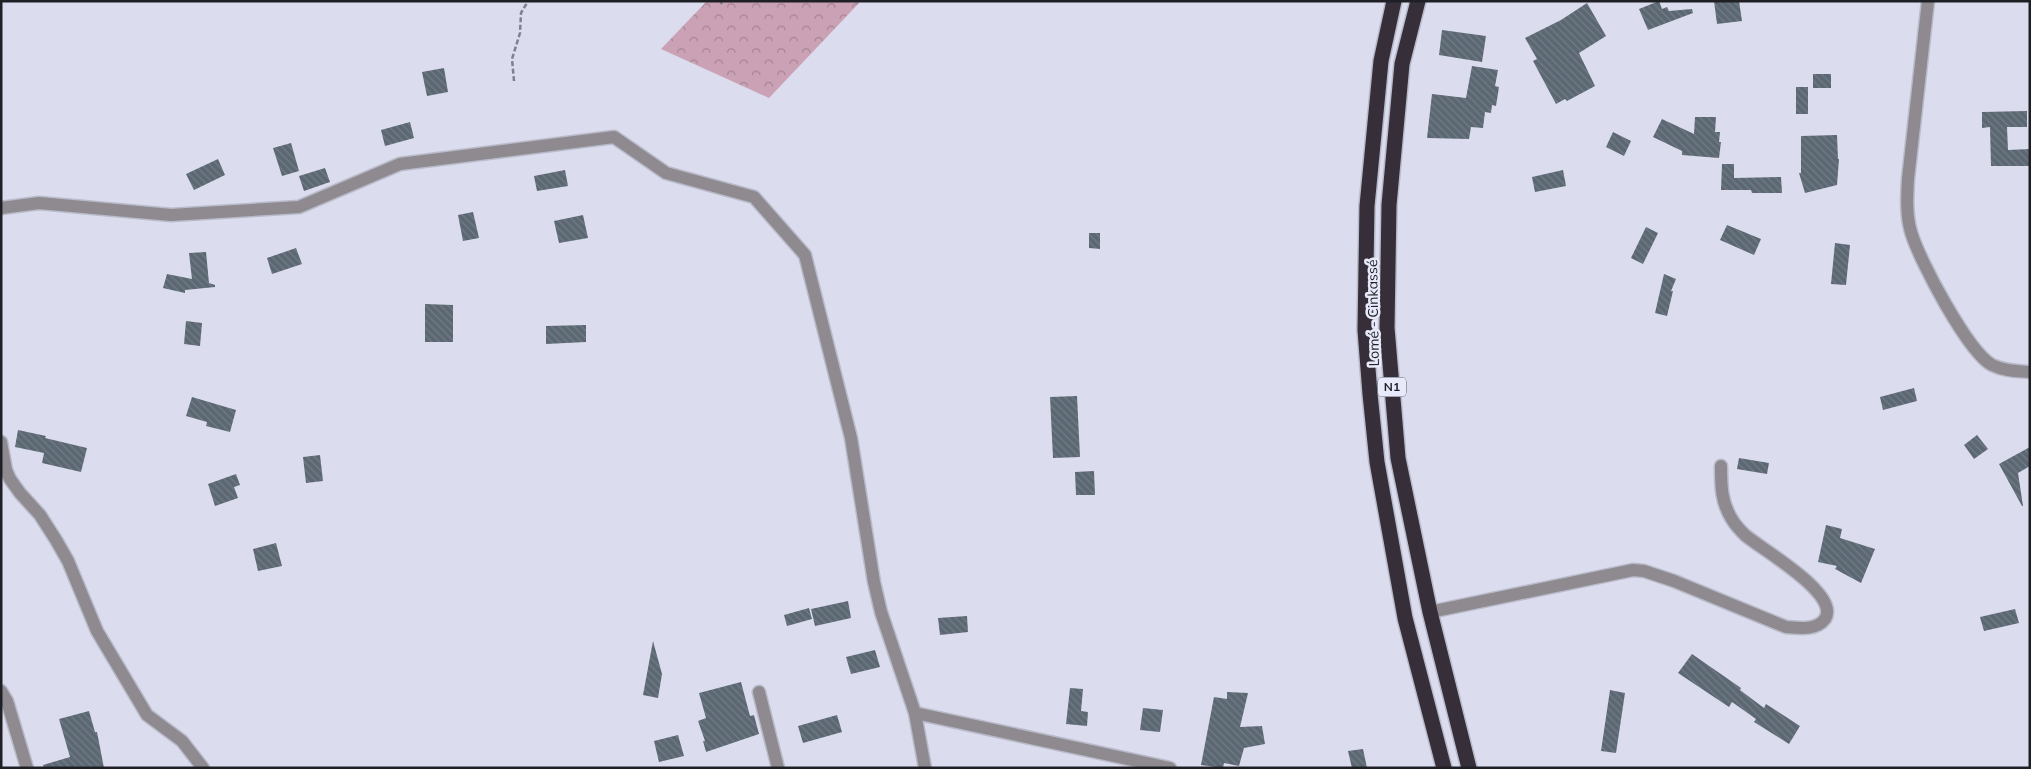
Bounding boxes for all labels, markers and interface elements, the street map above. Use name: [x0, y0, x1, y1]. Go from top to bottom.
street label: Lomé - Cinkassé: [1363, 259, 1383, 367]
road number: N1: [1378, 378, 1406, 397]

